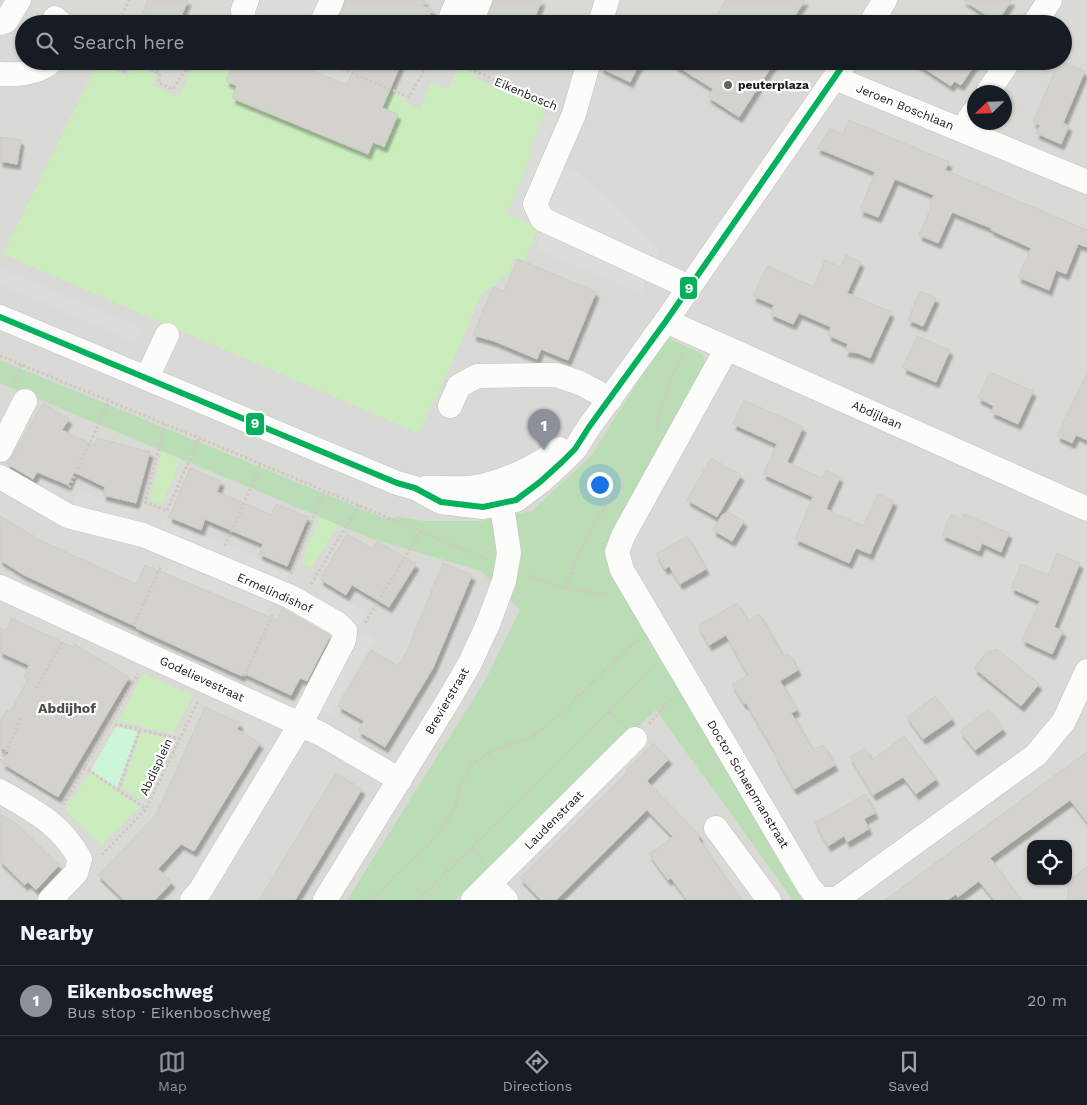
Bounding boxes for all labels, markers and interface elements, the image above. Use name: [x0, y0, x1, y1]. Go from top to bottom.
search box: [15, 15, 1072, 70]
icon: search: [33, 29, 61, 57]
text: Search here: [73, 31, 184, 54]
street label: Eikenbosch: [492, 74, 560, 114]
place label: peuterplaza: [738, 78, 809, 92]
marker: peuterplaza: [722, 79, 734, 91]
street label: Jeroen Boschlaan: [854, 81, 956, 133]
north arrow: [967, 85, 1012, 130]
line badge: 9: [679, 276, 698, 300]
text: 9: [685, 280, 693, 296]
street label: Abdijlaan: [849, 398, 905, 432]
pin: 1: [528, 409, 560, 450]
line badge: 9: [245, 412, 265, 436]
text: 9: [251, 415, 259, 431]
your location: [587, 472, 613, 498]
street label: Ermelindishof: [235, 570, 315, 616]
street label: Godelievestraat: [158, 653, 246, 705]
street label: Brevierstraat: [422, 665, 472, 737]
district label: Abdijhof: [38, 700, 96, 716]
street label: Doctor Schaepmanstraat: [704, 718, 792, 850]
street label: Abdisplein: [137, 736, 175, 798]
street label: Laudenstraat: [522, 788, 586, 852]
map controls: [1027, 840, 1072, 885]
button: locate: [1027, 840, 1072, 885]
text: Nearby: [20, 920, 93, 945]
text: Eikenboschweg: [67, 980, 213, 1003]
text: 1: [33, 991, 39, 1010]
text: 20 m: [1027, 991, 1067, 1010]
text: Bus stop · Eikenboschweg: [67, 1003, 271, 1022]
tab: Map: [158, 1048, 187, 1094]
tab: Directions: [503, 1048, 572, 1094]
tab: Saved: [888, 1048, 929, 1094]

